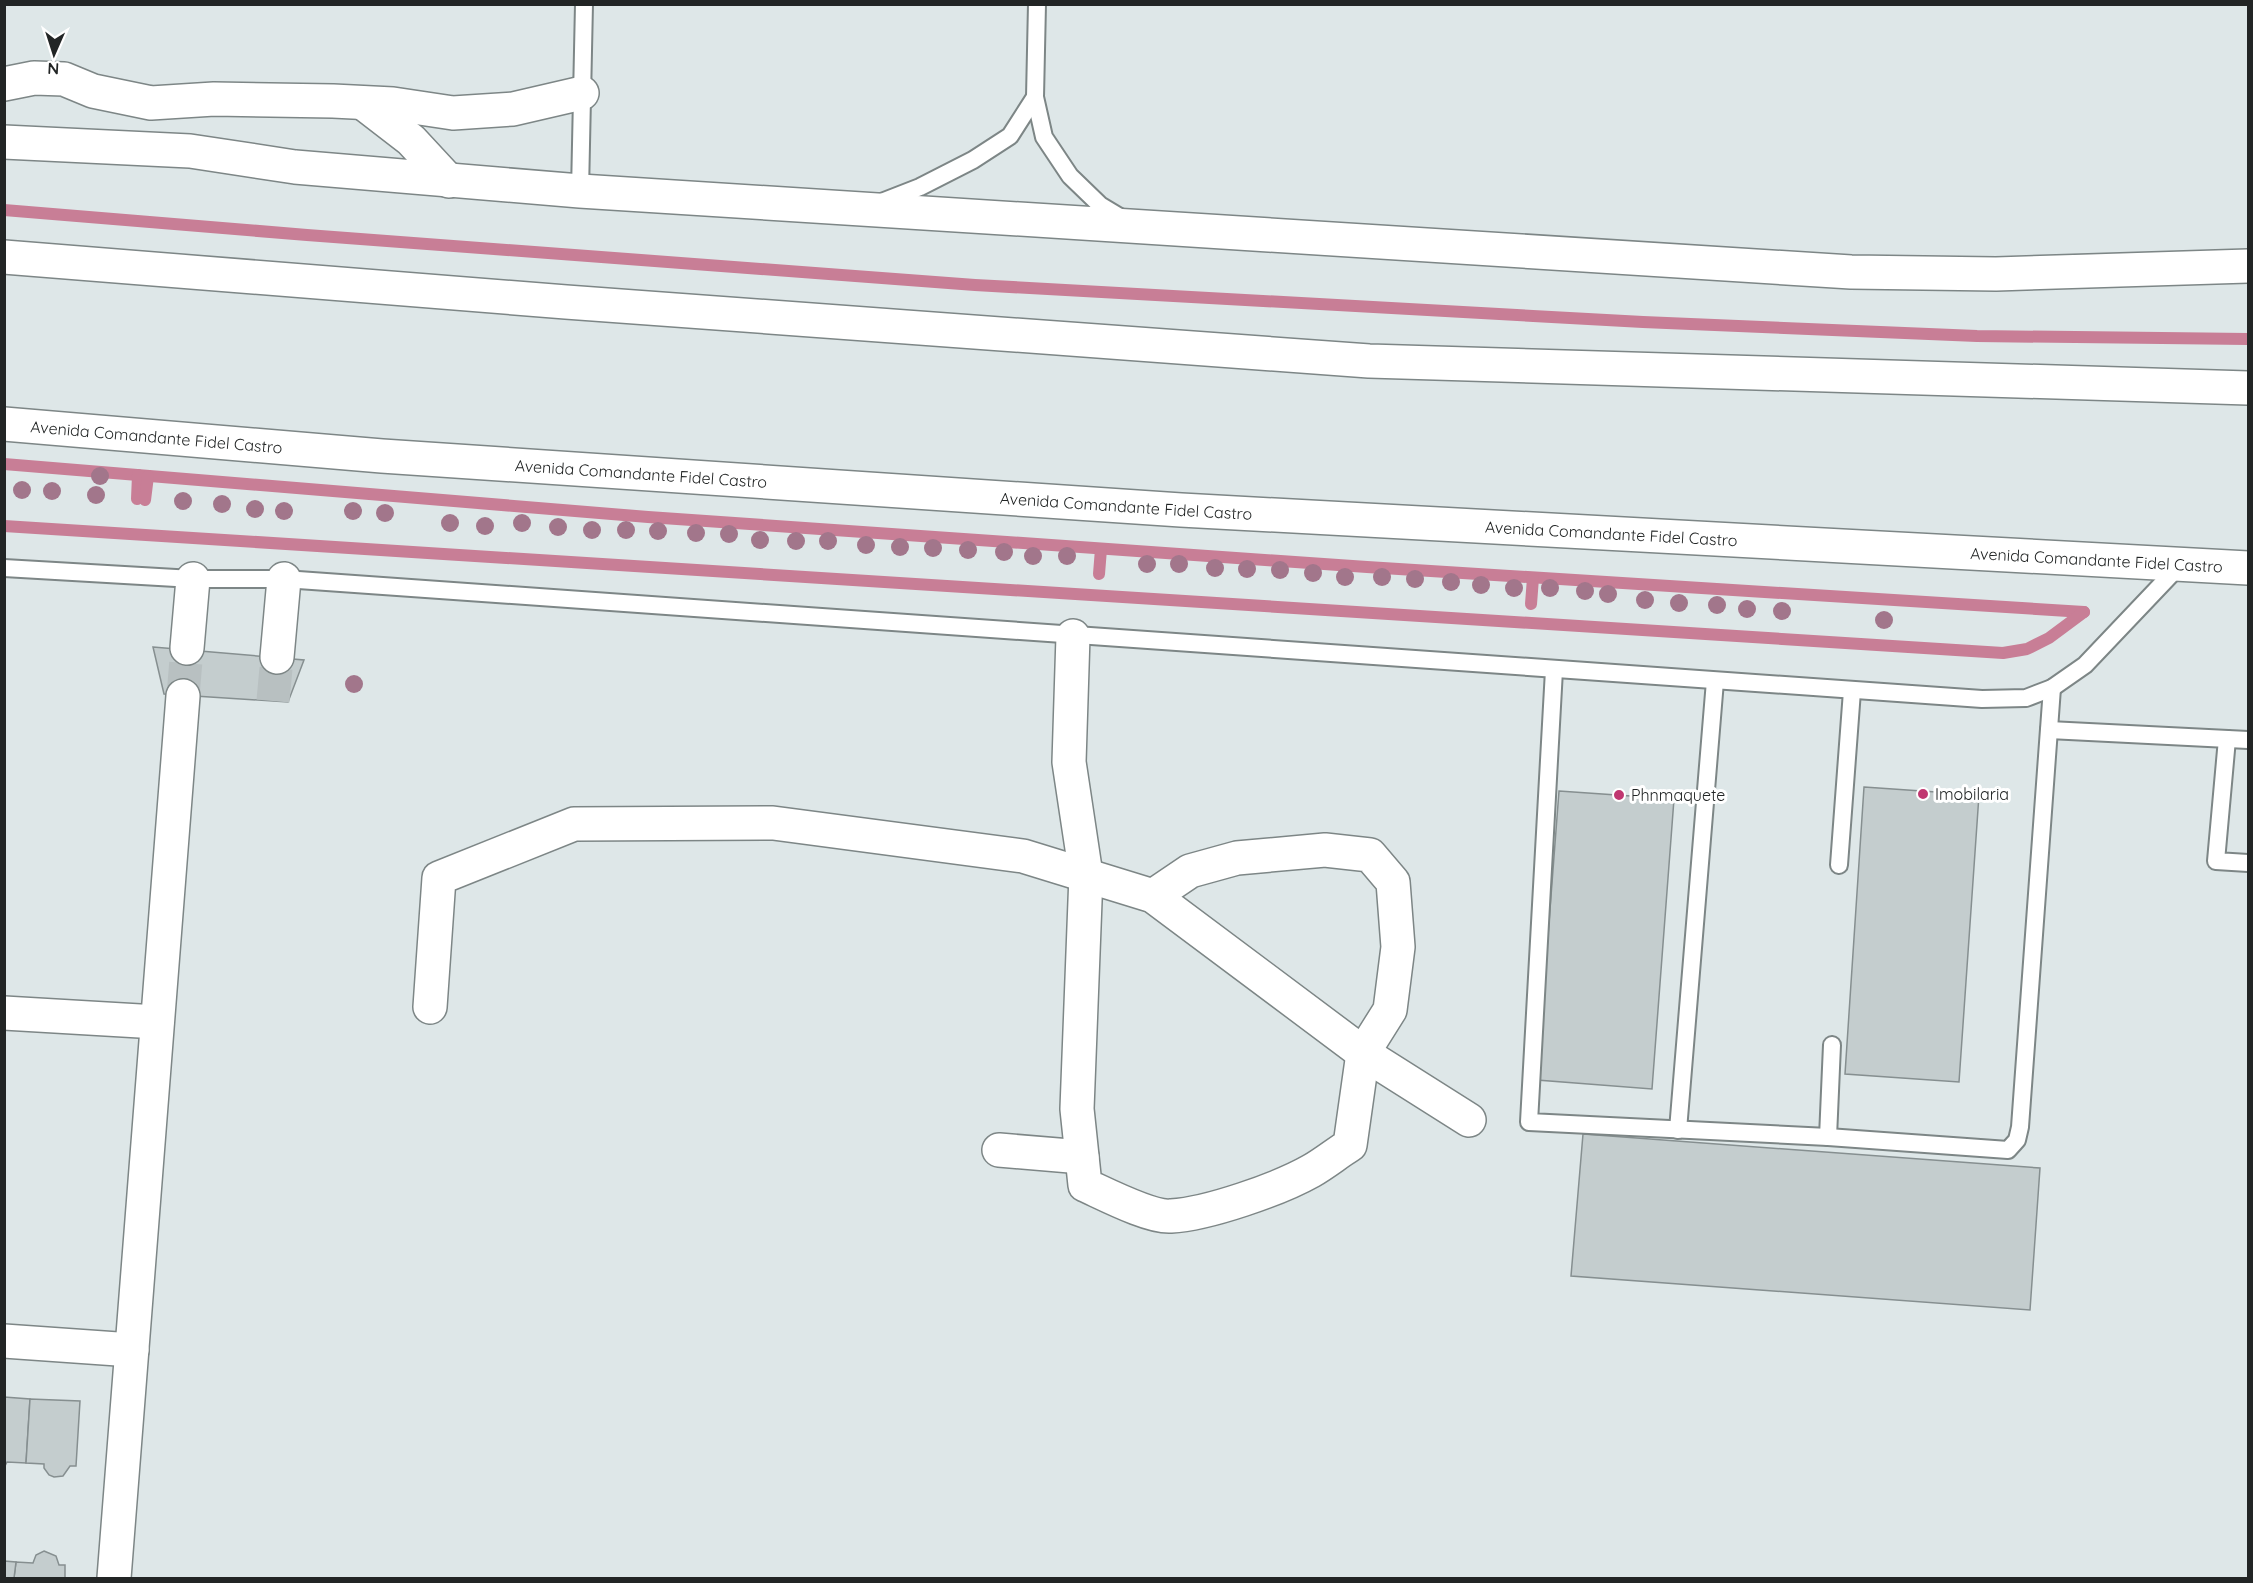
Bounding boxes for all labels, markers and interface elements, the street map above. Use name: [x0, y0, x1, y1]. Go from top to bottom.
north arrow: [24, 24, 84, 84]
text: N: [47, 59, 60, 79]
street label: Avenida Comandante Fidel Castro: [30, 416, 283, 458]
street label: Avenida Comandante Fidel Castro: [514, 455, 768, 492]
street label: Avenida Comandante Fidel Castro: [999, 488, 1253, 524]
street label: Avenida Comandante Fidel Castro: [1484, 517, 1738, 550]
street label: Avenida Comandante Fidel Castro: [1970, 543, 2223, 577]
place label: Imobilaria: [1935, 784, 2009, 804]
place label: Phnmaquete: [1631, 785, 1725, 805]
marker: Imobilaria: [1916, 787, 1930, 801]
marker: Phnmaquete: [1612, 788, 1626, 802]

